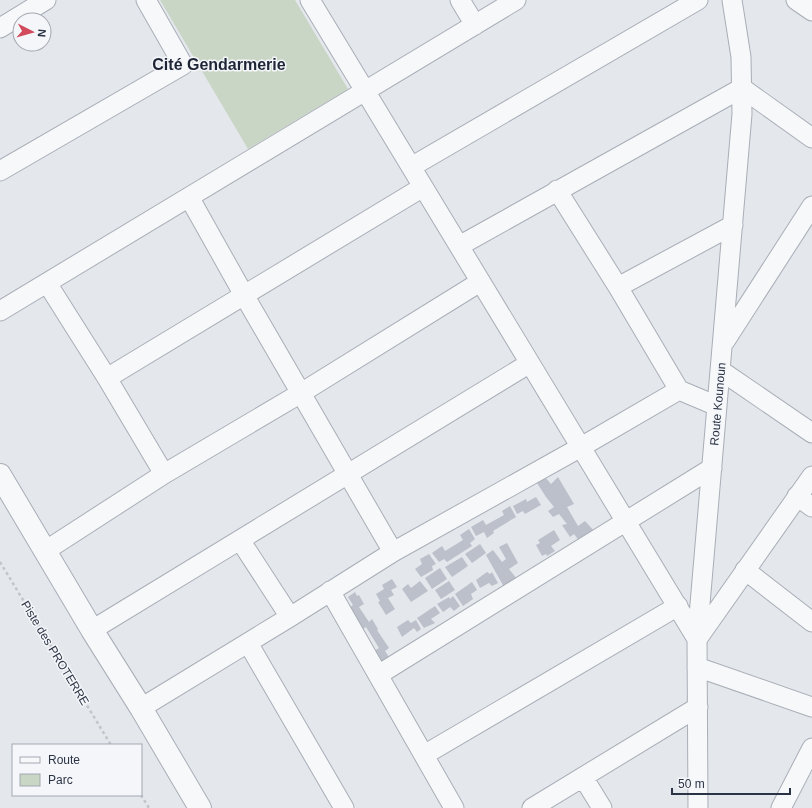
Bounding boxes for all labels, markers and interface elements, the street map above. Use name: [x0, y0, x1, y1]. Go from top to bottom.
north arrow: [12, 12, 52, 52]
text: N: [36, 28, 48, 38]
district label: Cité Gendarmerie: [152, 56, 286, 73]
street label: Route Kounoun: [707, 362, 729, 446]
street label: Piste des PROTERRE: [18, 598, 92, 708]
legend: [12, 744, 142, 796]
text: Route: [48, 753, 80, 767]
scale bar: [672, 770, 790, 796]
text: Parc: [48, 773, 73, 787]
text: 50 m: [678, 777, 705, 791]

